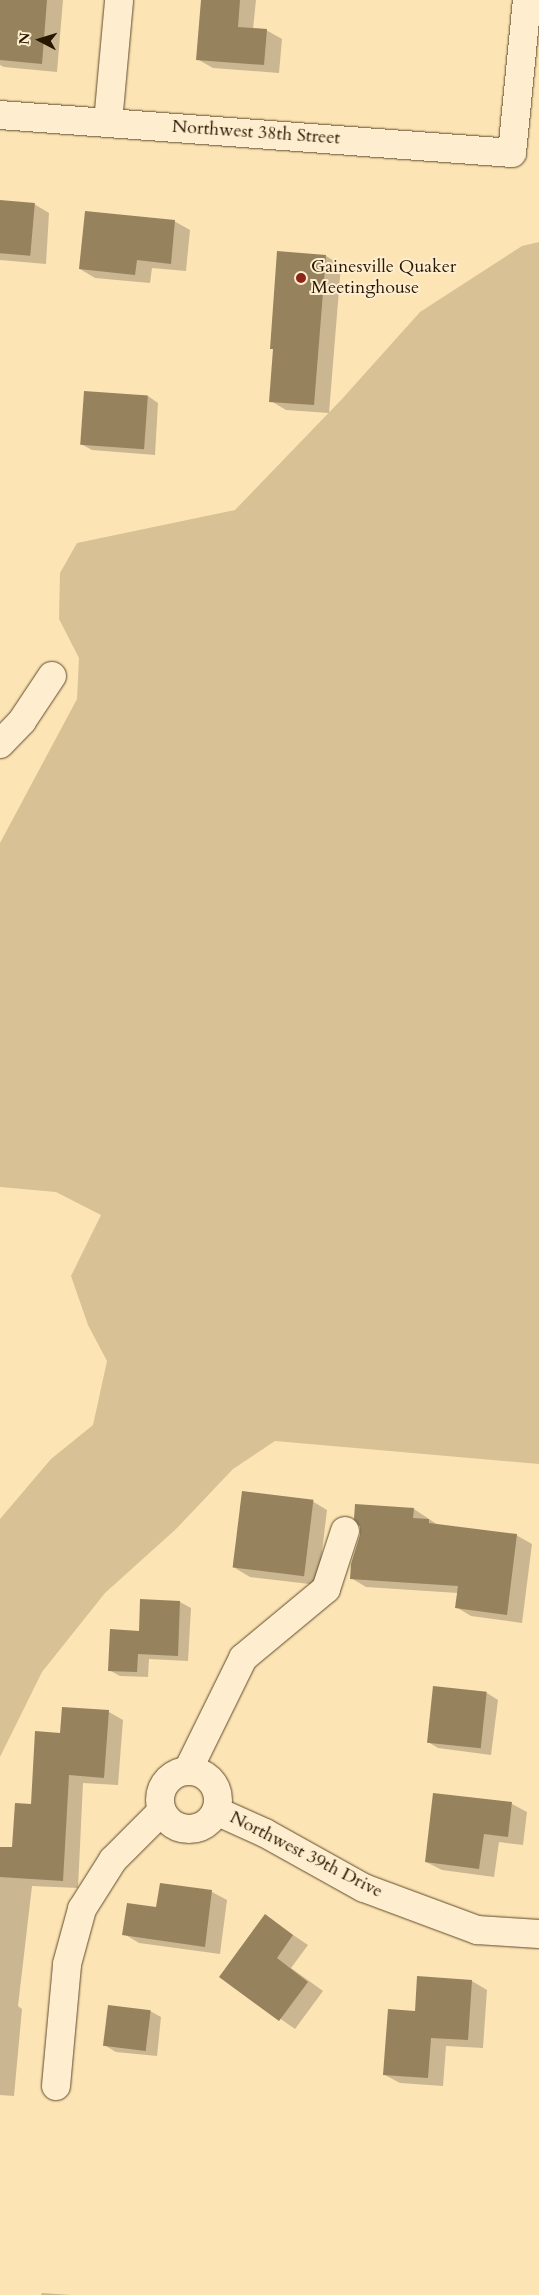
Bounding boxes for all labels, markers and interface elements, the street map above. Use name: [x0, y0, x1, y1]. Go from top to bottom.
north arrow: [15, 15, 65, 65]
text: N: [15, 32, 35, 46]
street label: Northwest 38th Street: [171, 116, 341, 150]
place label: Gainesville Quaker Meetinghouse: [311, 257, 456, 300]
marker: Gainesville Quaker Meetinghouse: [295, 272, 307, 284]
street label: Northwest 39th Drive: [226, 1807, 386, 1903]

